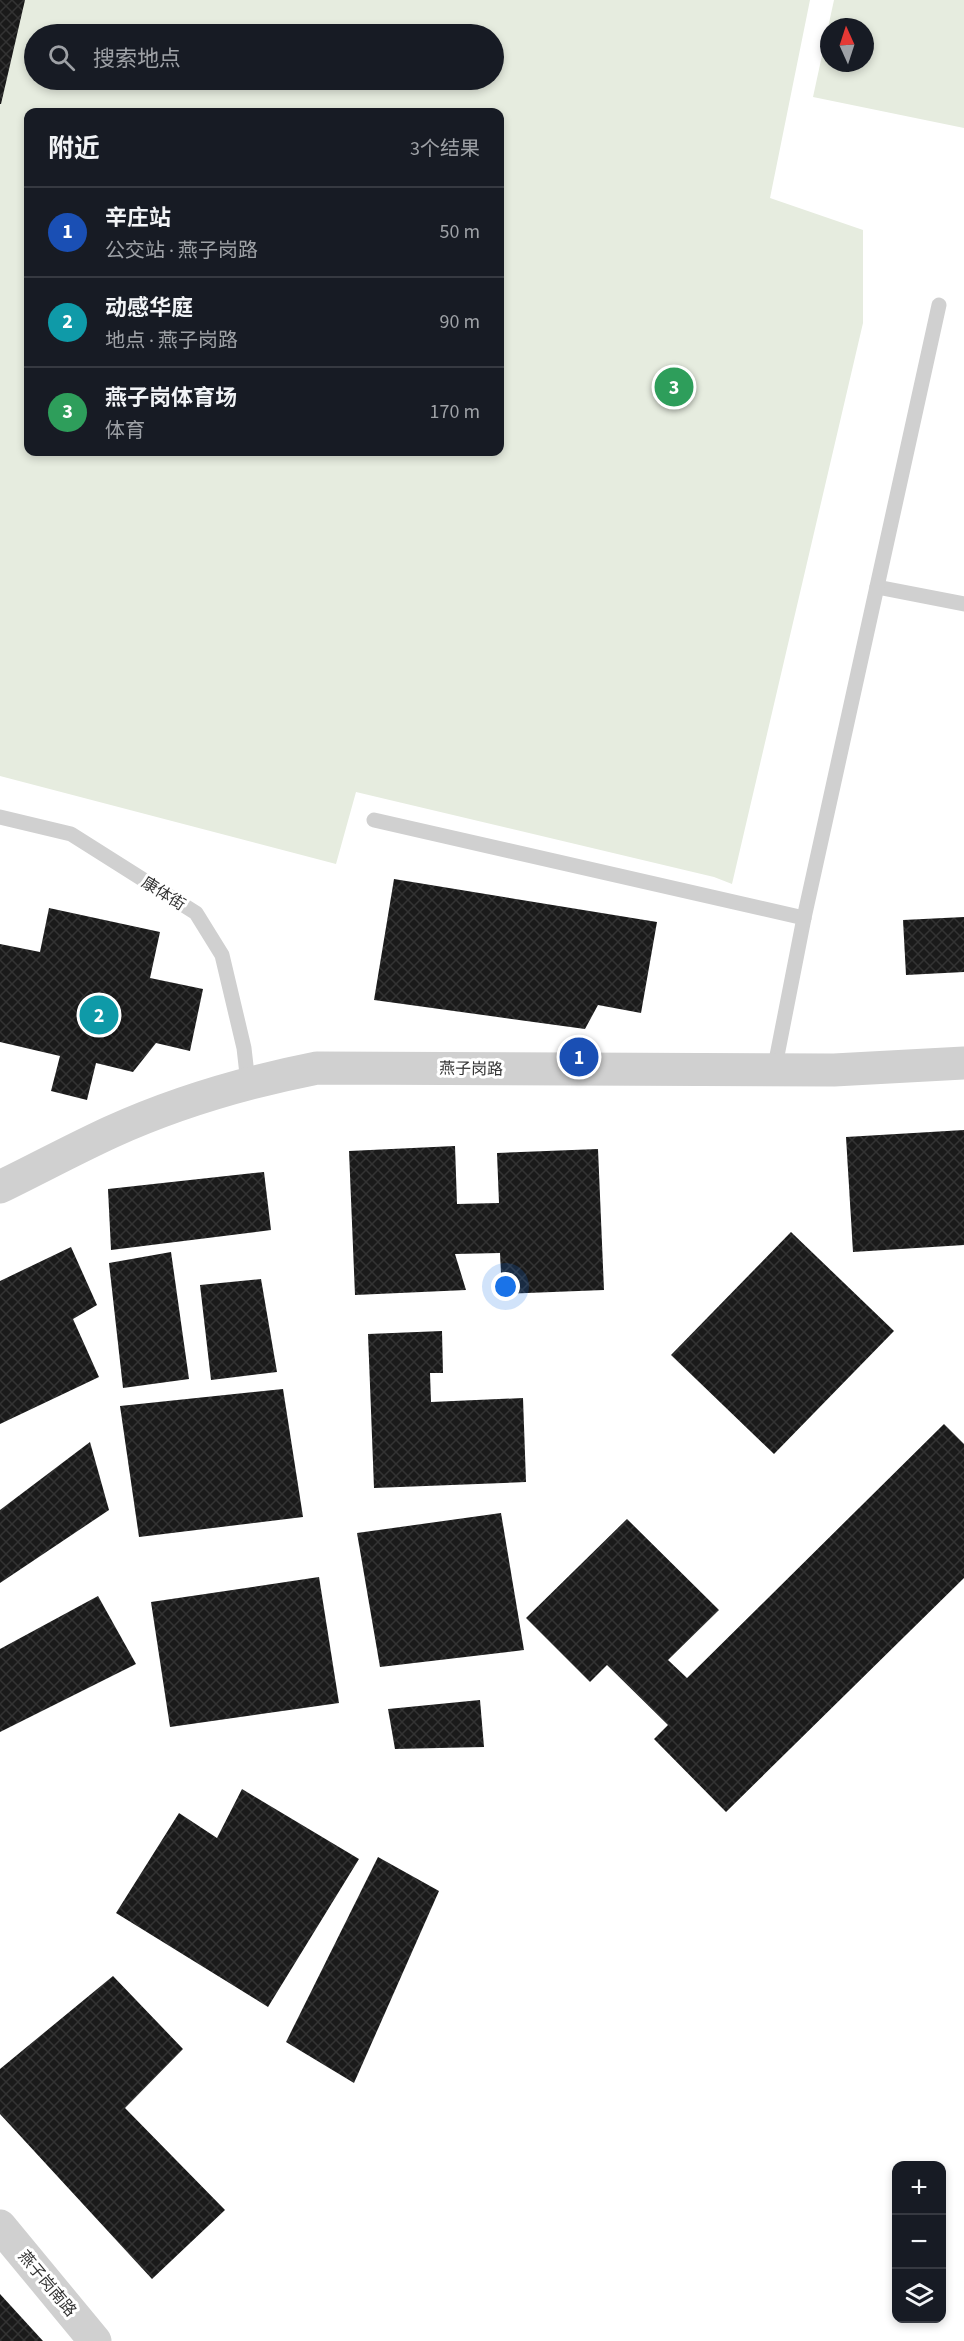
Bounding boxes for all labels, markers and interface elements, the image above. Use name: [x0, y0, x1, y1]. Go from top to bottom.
north arrow: [820, 18, 874, 72]
search box: [24, 24, 504, 90]
icon: search: [45, 41, 78, 74]
text: 搜索地点: [93, 43, 181, 75]
text: 附近: [48, 130, 100, 167]
text: 3个结果: [410, 135, 480, 163]
text: 辛庄站: [105, 202, 171, 234]
text: 1: [62, 218, 73, 246]
text: 50 m: [440, 218, 480, 246]
text: 公交站 · 燕子岗路: [105, 237, 258, 265]
text: 动感华庭: [105, 292, 193, 324]
text: 2: [62, 308, 73, 336]
text: 90 m: [440, 308, 480, 336]
text: 地点 · 燕子岗路: [105, 327, 238, 355]
pin: 3: [654, 364, 694, 410]
text: 燕子岗体育场: [105, 382, 237, 414]
text: 3: [62, 398, 73, 426]
text: 170 m: [430, 398, 480, 426]
text: 体育: [105, 417, 145, 445]
street label: 康体街: [137, 872, 190, 916]
pin: 2: [80, 992, 118, 1038]
pin: 1: [560, 1034, 598, 1080]
street label: 燕子岗路: [439, 1057, 503, 1081]
your location: [491, 1272, 520, 1301]
map controls: [892, 2161, 946, 2323]
button: +: [892, 2161, 946, 2215]
button: −: [892, 2215, 946, 2269]
street label: 燕子岗南路: [13, 2246, 81, 2321]
button: layers: [892, 2269, 946, 2323]

